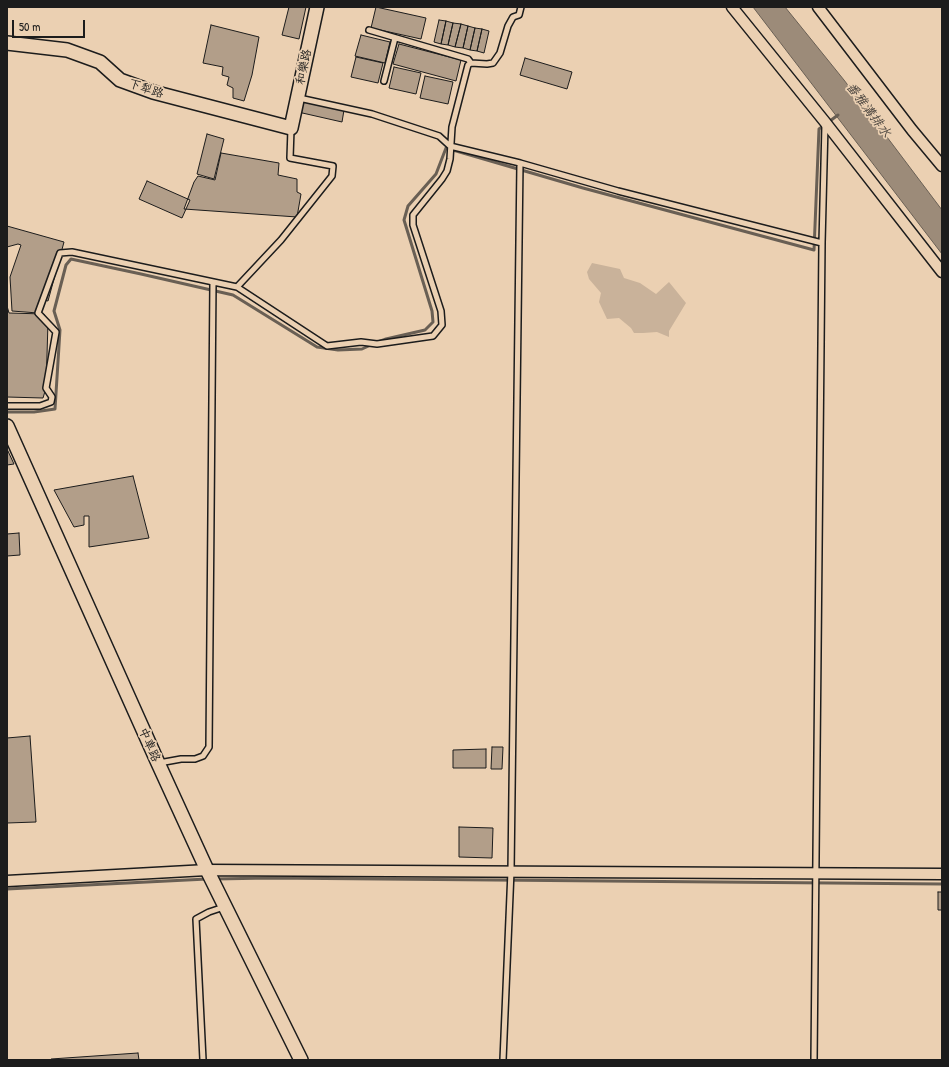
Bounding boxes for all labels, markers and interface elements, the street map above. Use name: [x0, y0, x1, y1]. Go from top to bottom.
scale bar: [14, 12, 87, 38]
text: 50 m: [19, 18, 40, 35]
street label: 和樂路: [293, 48, 315, 86]
street label: 下犁路: [127, 77, 165, 101]
water label: 番雅溝排水: [842, 79, 894, 141]
street label: 中車路: [135, 726, 163, 764]

